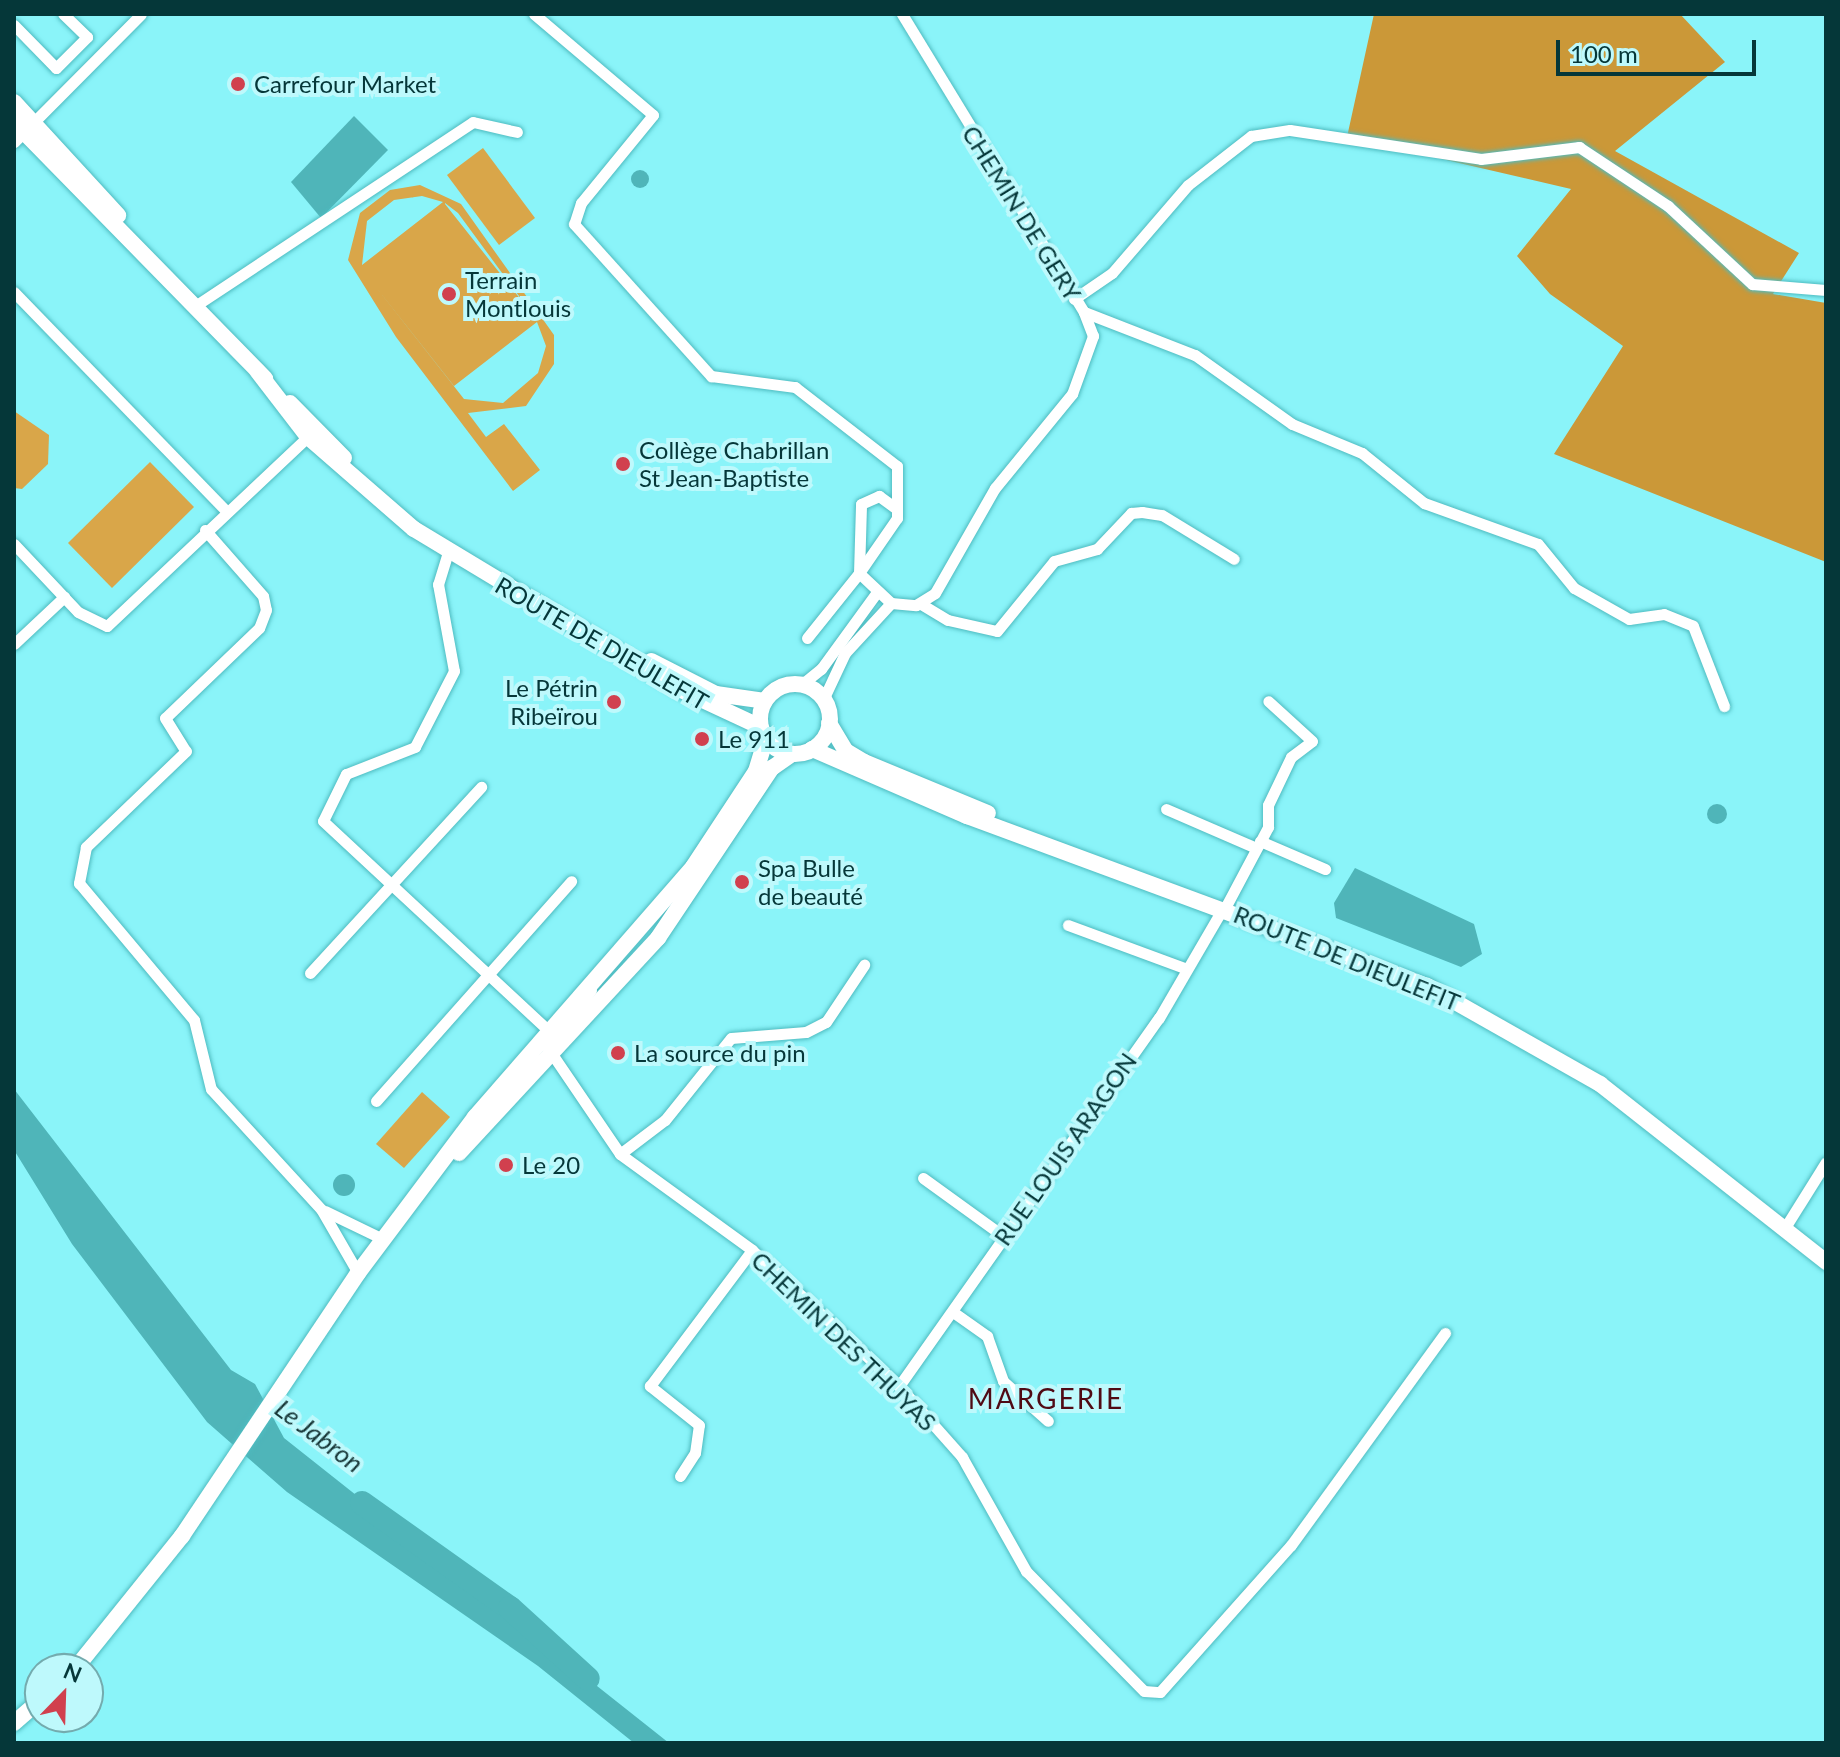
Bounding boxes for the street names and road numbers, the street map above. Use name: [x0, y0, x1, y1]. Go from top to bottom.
street label: CHEMIN DE GERY: [957, 120, 1087, 306]
street label: ROUTE DE DIEULEFIT: [490, 570, 714, 716]
street label: ROUTE DE DIEULEFIT: [1230, 899, 1464, 1017]
street label: RUE LOUIS ARAGON: [988, 1047, 1142, 1251]
street label: CHEMIN DES THUYAS: [746, 1245, 942, 1437]

